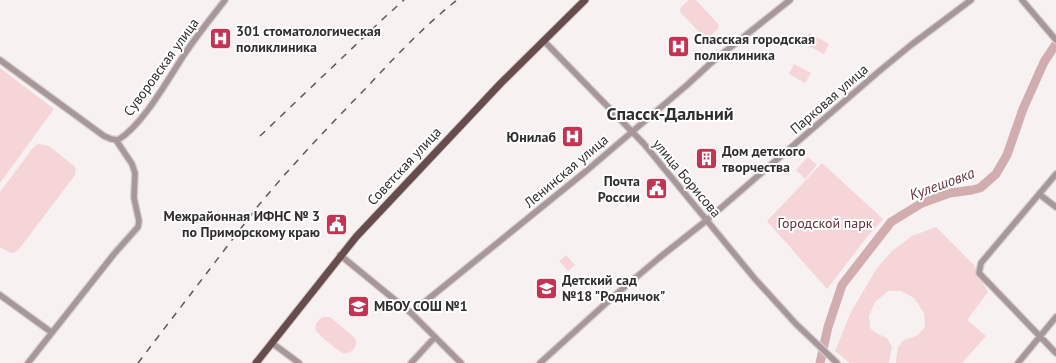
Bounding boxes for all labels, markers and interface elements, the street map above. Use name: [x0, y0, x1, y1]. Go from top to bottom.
street label: Суворовская улица: [119, 14, 203, 120]
place label: 301 стоматологическая поликлиника: [236, 22, 381, 56]
hospital icon: 301 стоматологическая поликлиника: [207, 26, 233, 52]
place label: Спасская городская поликлиника: [694, 30, 815, 64]
hospital icon: Спасская городская поликлиника: [666, 34, 692, 60]
street label: Парковая улица: [786, 60, 872, 138]
district label: Спасск-Дальний: [606, 102, 734, 125]
street label: Советская улица: [363, 123, 445, 209]
hospital icon: Юнилаб: [559, 124, 585, 150]
place label: Юнилаб: [507, 128, 556, 146]
street label: Ленинская улица: [519, 130, 612, 212]
street label: улица Борисова: [649, 135, 725, 221]
place label: Дом детского творчества: [722, 142, 806, 176]
building icon: Дом детского творчества: [694, 146, 720, 172]
water label: Кулешовка: [907, 163, 978, 204]
place label: Почта России: [598, 172, 640, 206]
public building icon: Почта России: [643, 176, 669, 202]
place label: Межрайонная ИФНС № 3 по Приморскому краю: [164, 207, 320, 241]
public building icon: Межрайонная ИФНС № 3 по Приморскому краю: [323, 211, 349, 237]
park label: Городской парк: [777, 214, 873, 232]
place label: Детский сад №18 "Родничок": [562, 271, 665, 305]
school or university icon: Детский сад №18 "Родничок": [534, 275, 560, 301]
school or university icon: МБОУ СОШ №1: [346, 293, 372, 319]
place label: МБОУ СОШ №1: [374, 297, 468, 315]

